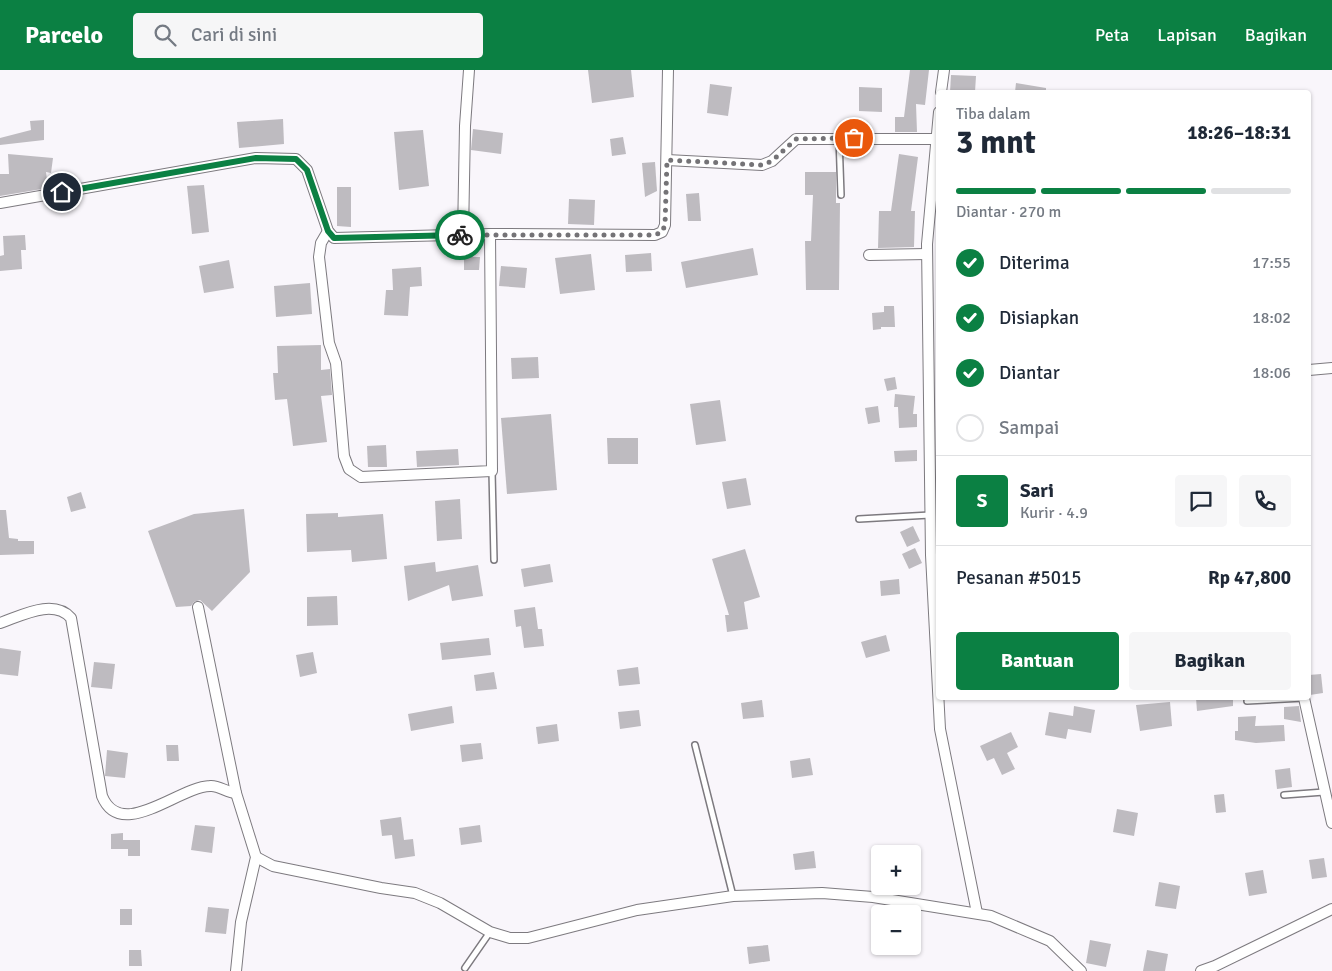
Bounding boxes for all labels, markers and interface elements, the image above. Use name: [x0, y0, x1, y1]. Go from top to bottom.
search box: [133, 13, 483, 58]
text: Parcelo: [25, 20, 103, 50]
icon: search: [151, 21, 179, 49]
text: Cari di sini: [191, 23, 277, 47]
text: Peta: [1095, 24, 1129, 46]
text: Lapisan: [1157, 24, 1217, 46]
text: Bagikan: [1245, 24, 1307, 46]
text: Tiba dalam: [956, 104, 1030, 124]
pin: [833, 117, 875, 159]
text: 18:26–18:31: [1187, 121, 1291, 145]
text: 3 mnt: [956, 123, 1036, 162]
icon: bag: [840, 124, 868, 152]
pin: [41, 171, 83, 213]
icon: home: [48, 178, 76, 206]
text: Diantar · 270 m: [956, 202, 1061, 222]
courier: [435, 210, 485, 260]
icon: bike: [446, 221, 474, 249]
icon: check: [956, 249, 984, 277]
text: Diterima: [999, 251, 1070, 275]
text: 17:55: [1252, 253, 1291, 273]
icon: check: [956, 304, 984, 332]
text: Disiapkan: [999, 306, 1079, 330]
text: 18:02: [1252, 308, 1291, 328]
icon: check: [956, 359, 984, 387]
text: Diantar: [999, 361, 1060, 385]
text: 18:06: [1252, 363, 1291, 383]
text: Sampai: [999, 416, 1059, 440]
button: chat: [1175, 475, 1227, 527]
button: phone: [1239, 475, 1291, 527]
text: Sari: [1020, 479, 1054, 503]
text: S: [977, 489, 987, 513]
text: Kurir · 4.9: [1020, 503, 1088, 523]
text: Pesanan #5015: [956, 566, 1082, 590]
text: Rp 47,800: [1208, 566, 1291, 590]
button: Bantuan: [956, 632, 1119, 690]
button: Bagikan: [1129, 632, 1291, 690]
map controls: [871, 845, 921, 955]
button: +: [871, 845, 921, 895]
button: −: [871, 905, 921, 955]

